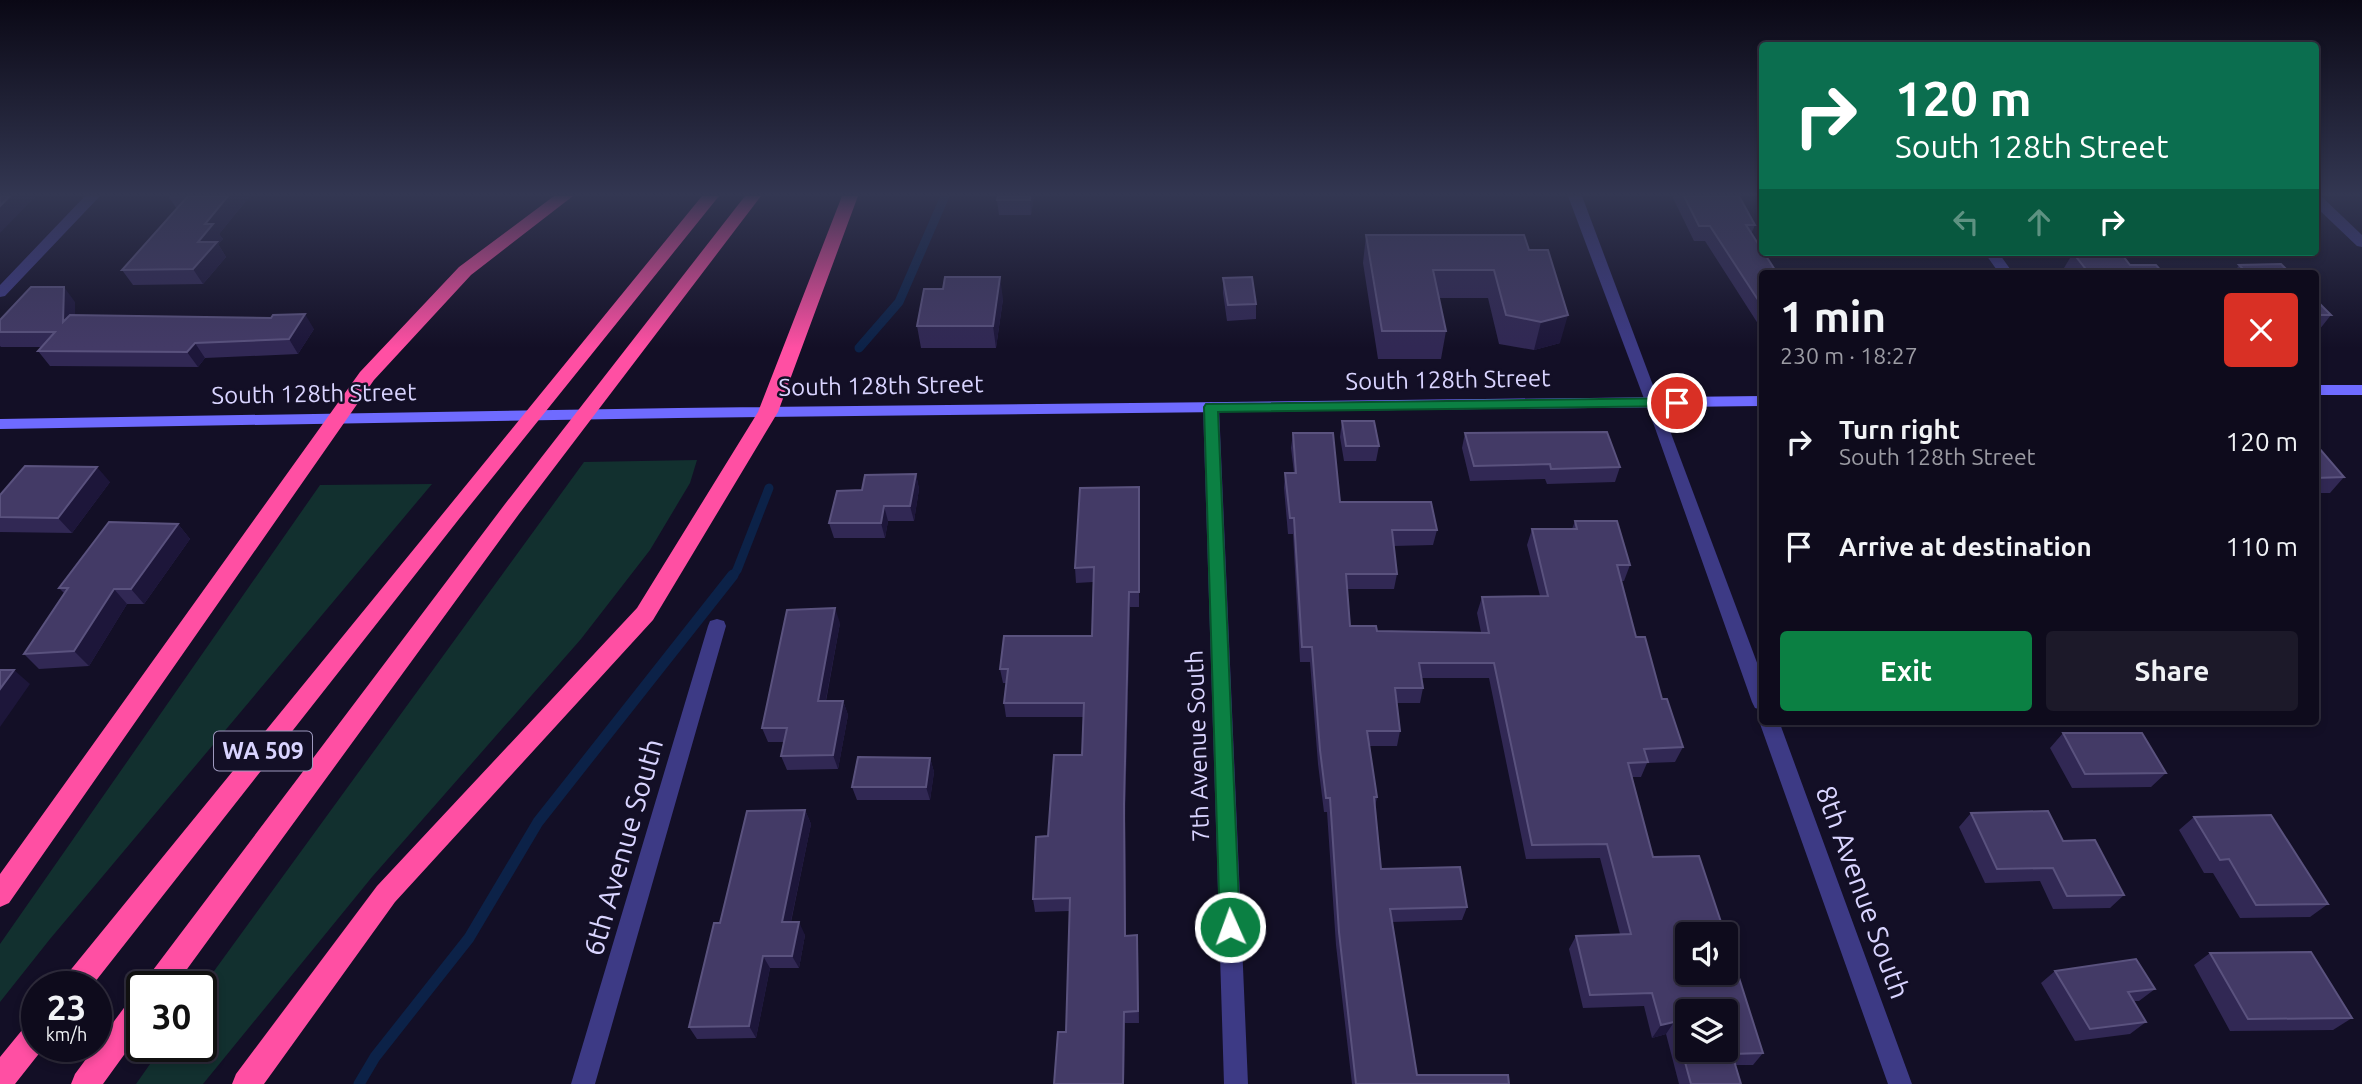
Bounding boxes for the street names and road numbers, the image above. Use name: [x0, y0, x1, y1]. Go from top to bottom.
street label: South 128th Street: [1345, 364, 1551, 395]
street label: South 128th Street: [778, 370, 984, 401]
street label: South 128th Street: [211, 378, 417, 409]
street label: 7th Avenue South: [1181, 650, 1214, 842]
road number: WA 509: [214, 732, 312, 771]
street label: 6th Avenue South: [577, 735, 668, 959]
street label: 8th Avenue South: [1811, 781, 1916, 1002]

